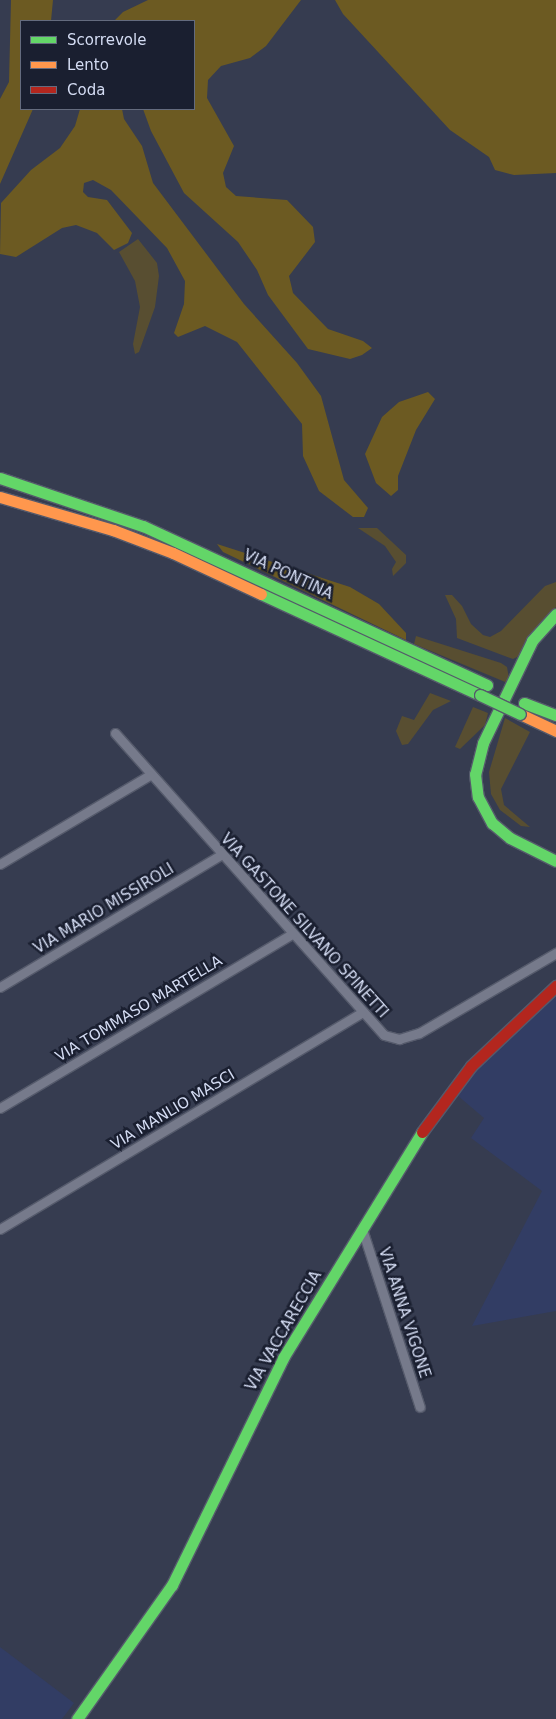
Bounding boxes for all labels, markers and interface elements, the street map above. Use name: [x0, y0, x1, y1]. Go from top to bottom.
legend: [20, 20, 195, 110]
text: Scorrevole: [67, 31, 146, 49]
text: Lento: [67, 56, 109, 74]
text: Coda: [67, 81, 105, 99]
street label: VIA PONTINA: [240, 546, 336, 604]
street label: VIA GASTONE SILVANO SPINETTI: [216, 830, 392, 1022]
street label: VIA MARIO MISSIROLI: [31, 860, 177, 958]
street label: VIA TOMMASO MARTELLA: [52, 952, 226, 1066]
street label: VIA MANLIO MASCI: [108, 1066, 238, 1154]
street label: VIA ANNA VIGONE: [374, 1245, 434, 1381]
street label: VIA VACCARECCIA: [242, 1268, 326, 1394]

